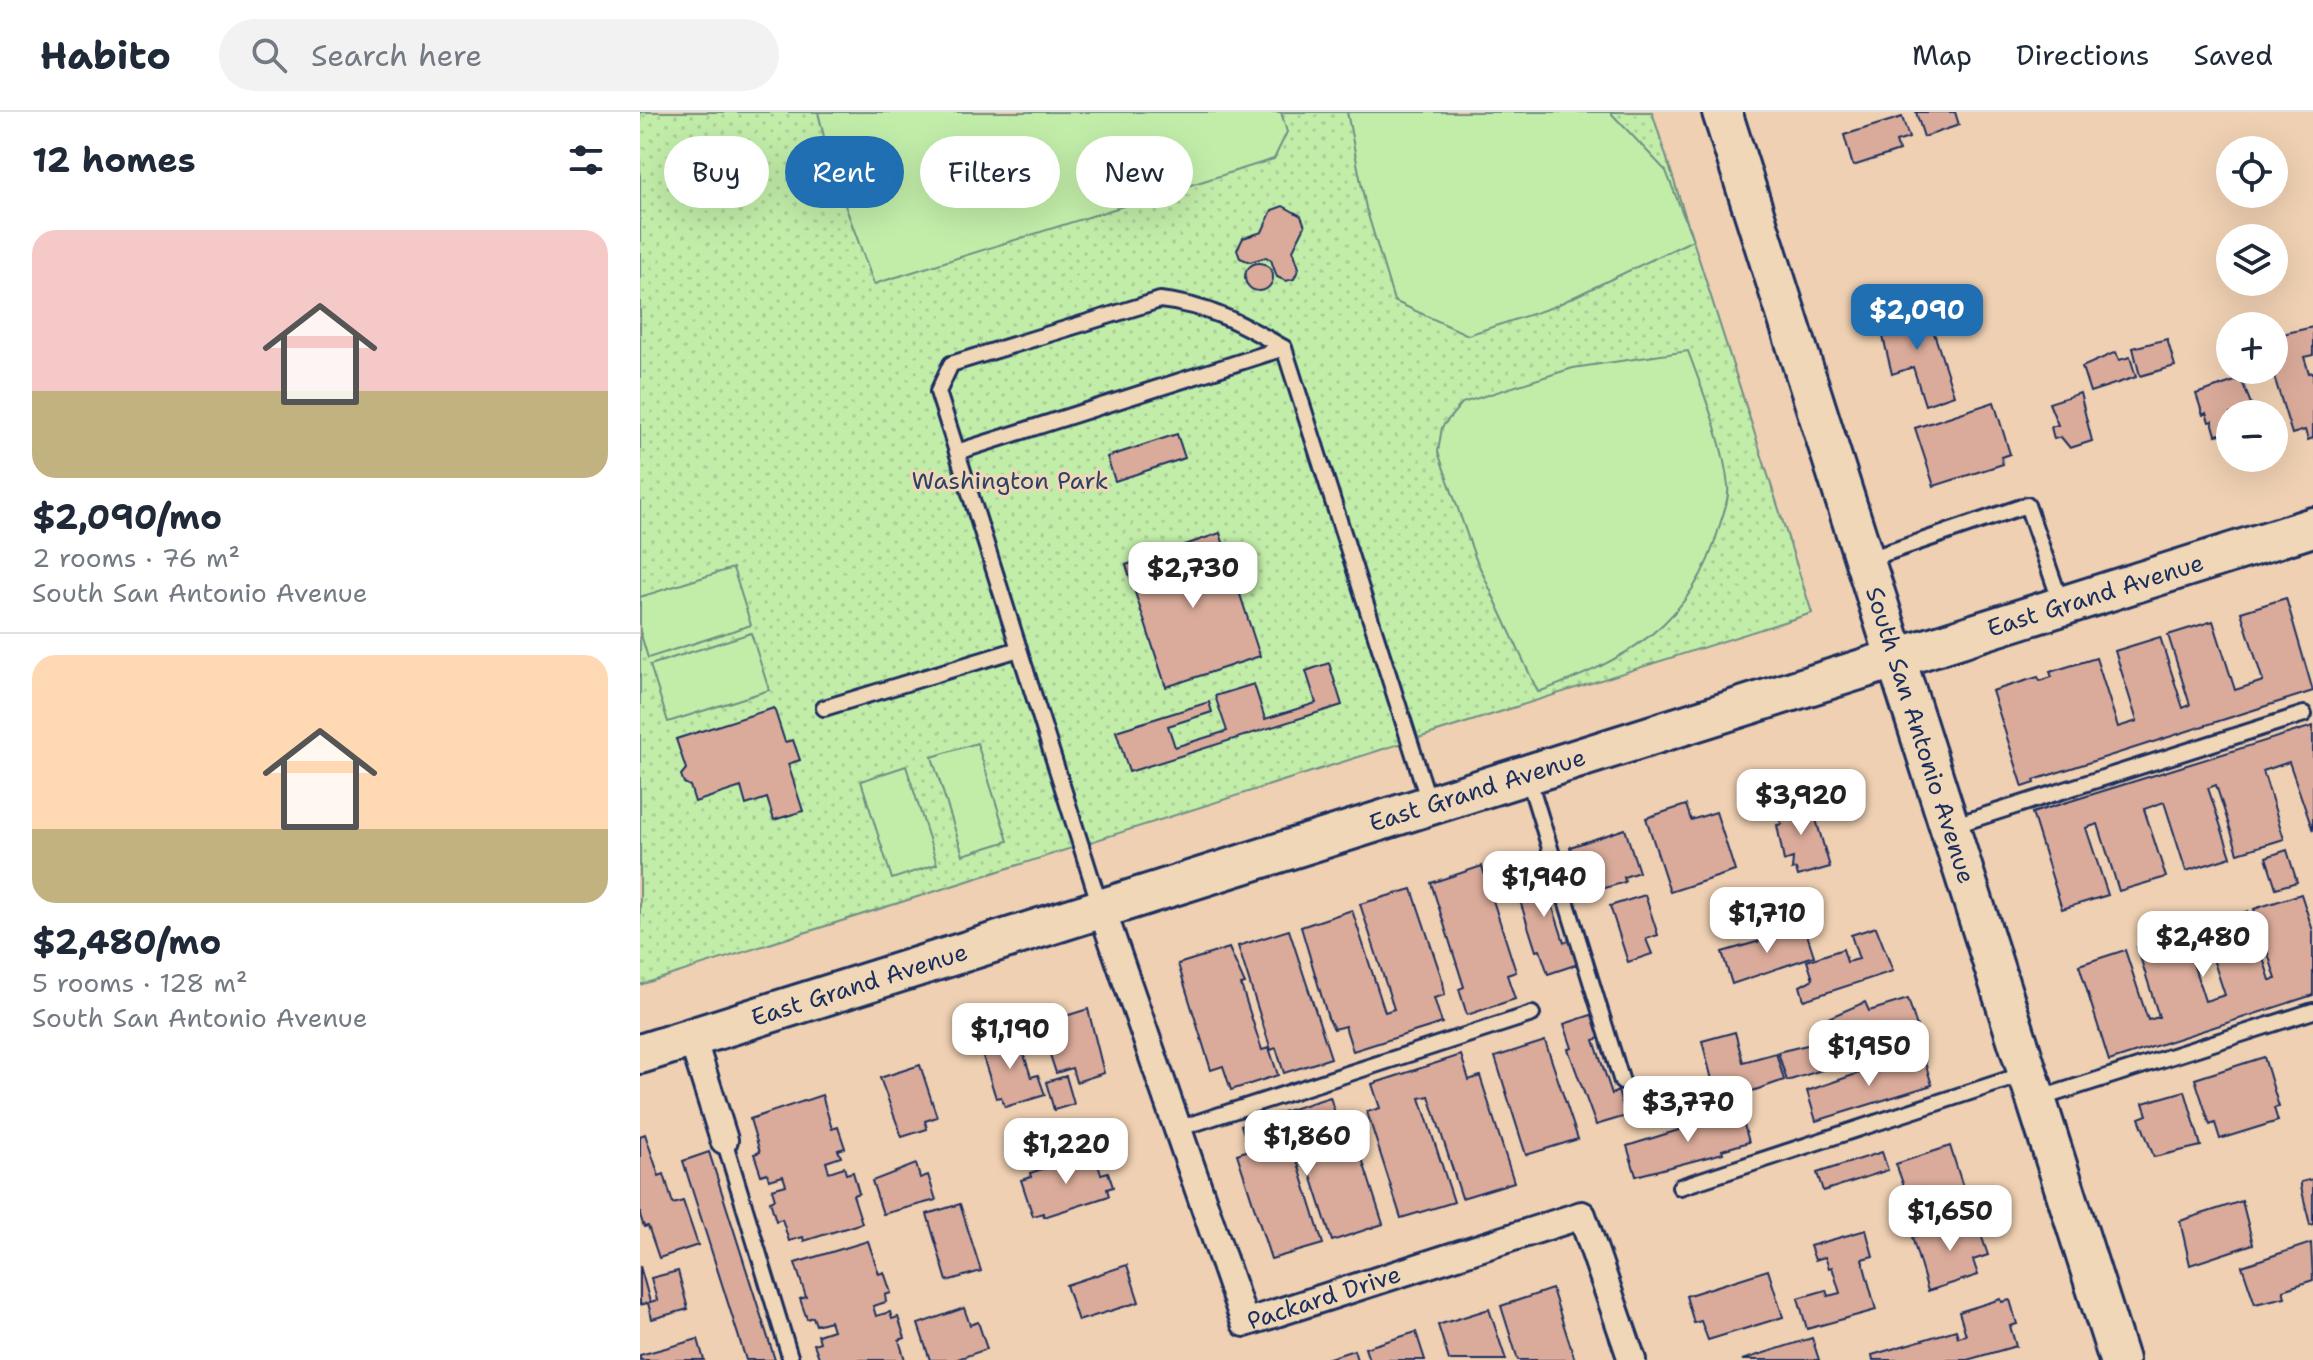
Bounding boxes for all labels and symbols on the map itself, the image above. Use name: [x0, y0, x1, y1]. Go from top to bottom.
pin: $2,090: [1852, 284, 1982, 352]
park label: Washington Park: [911, 465, 1109, 497]
pin: $2,730: [1128, 542, 1258, 610]
street label: East Grand Avenue: [1983, 546, 2208, 645]
street label: South San Antonio Avenue: [1858, 583, 1982, 888]
street label: East Grand Avenue: [1365, 741, 1590, 839]
pin: $3,920: [1736, 769, 1866, 837]
pin: $1,940: [1479, 851, 1609, 919]
pin: $1,710: [1702, 887, 1832, 955]
pin: $2,480: [2138, 911, 2268, 979]
street label: East Grand Avenue: [747, 936, 972, 1034]
pin: $1,190: [945, 1003, 1075, 1071]
pin: $1,950: [1804, 1020, 1934, 1088]
pin: $3,770: [1623, 1076, 1753, 1144]
pin: $1,860: [1242, 1110, 1372, 1178]
pin: $1,220: [1001, 1118, 1131, 1186]
pin: $1,650: [1885, 1185, 2015, 1253]
street label: Packard Drive: [1243, 1258, 1405, 1337]

